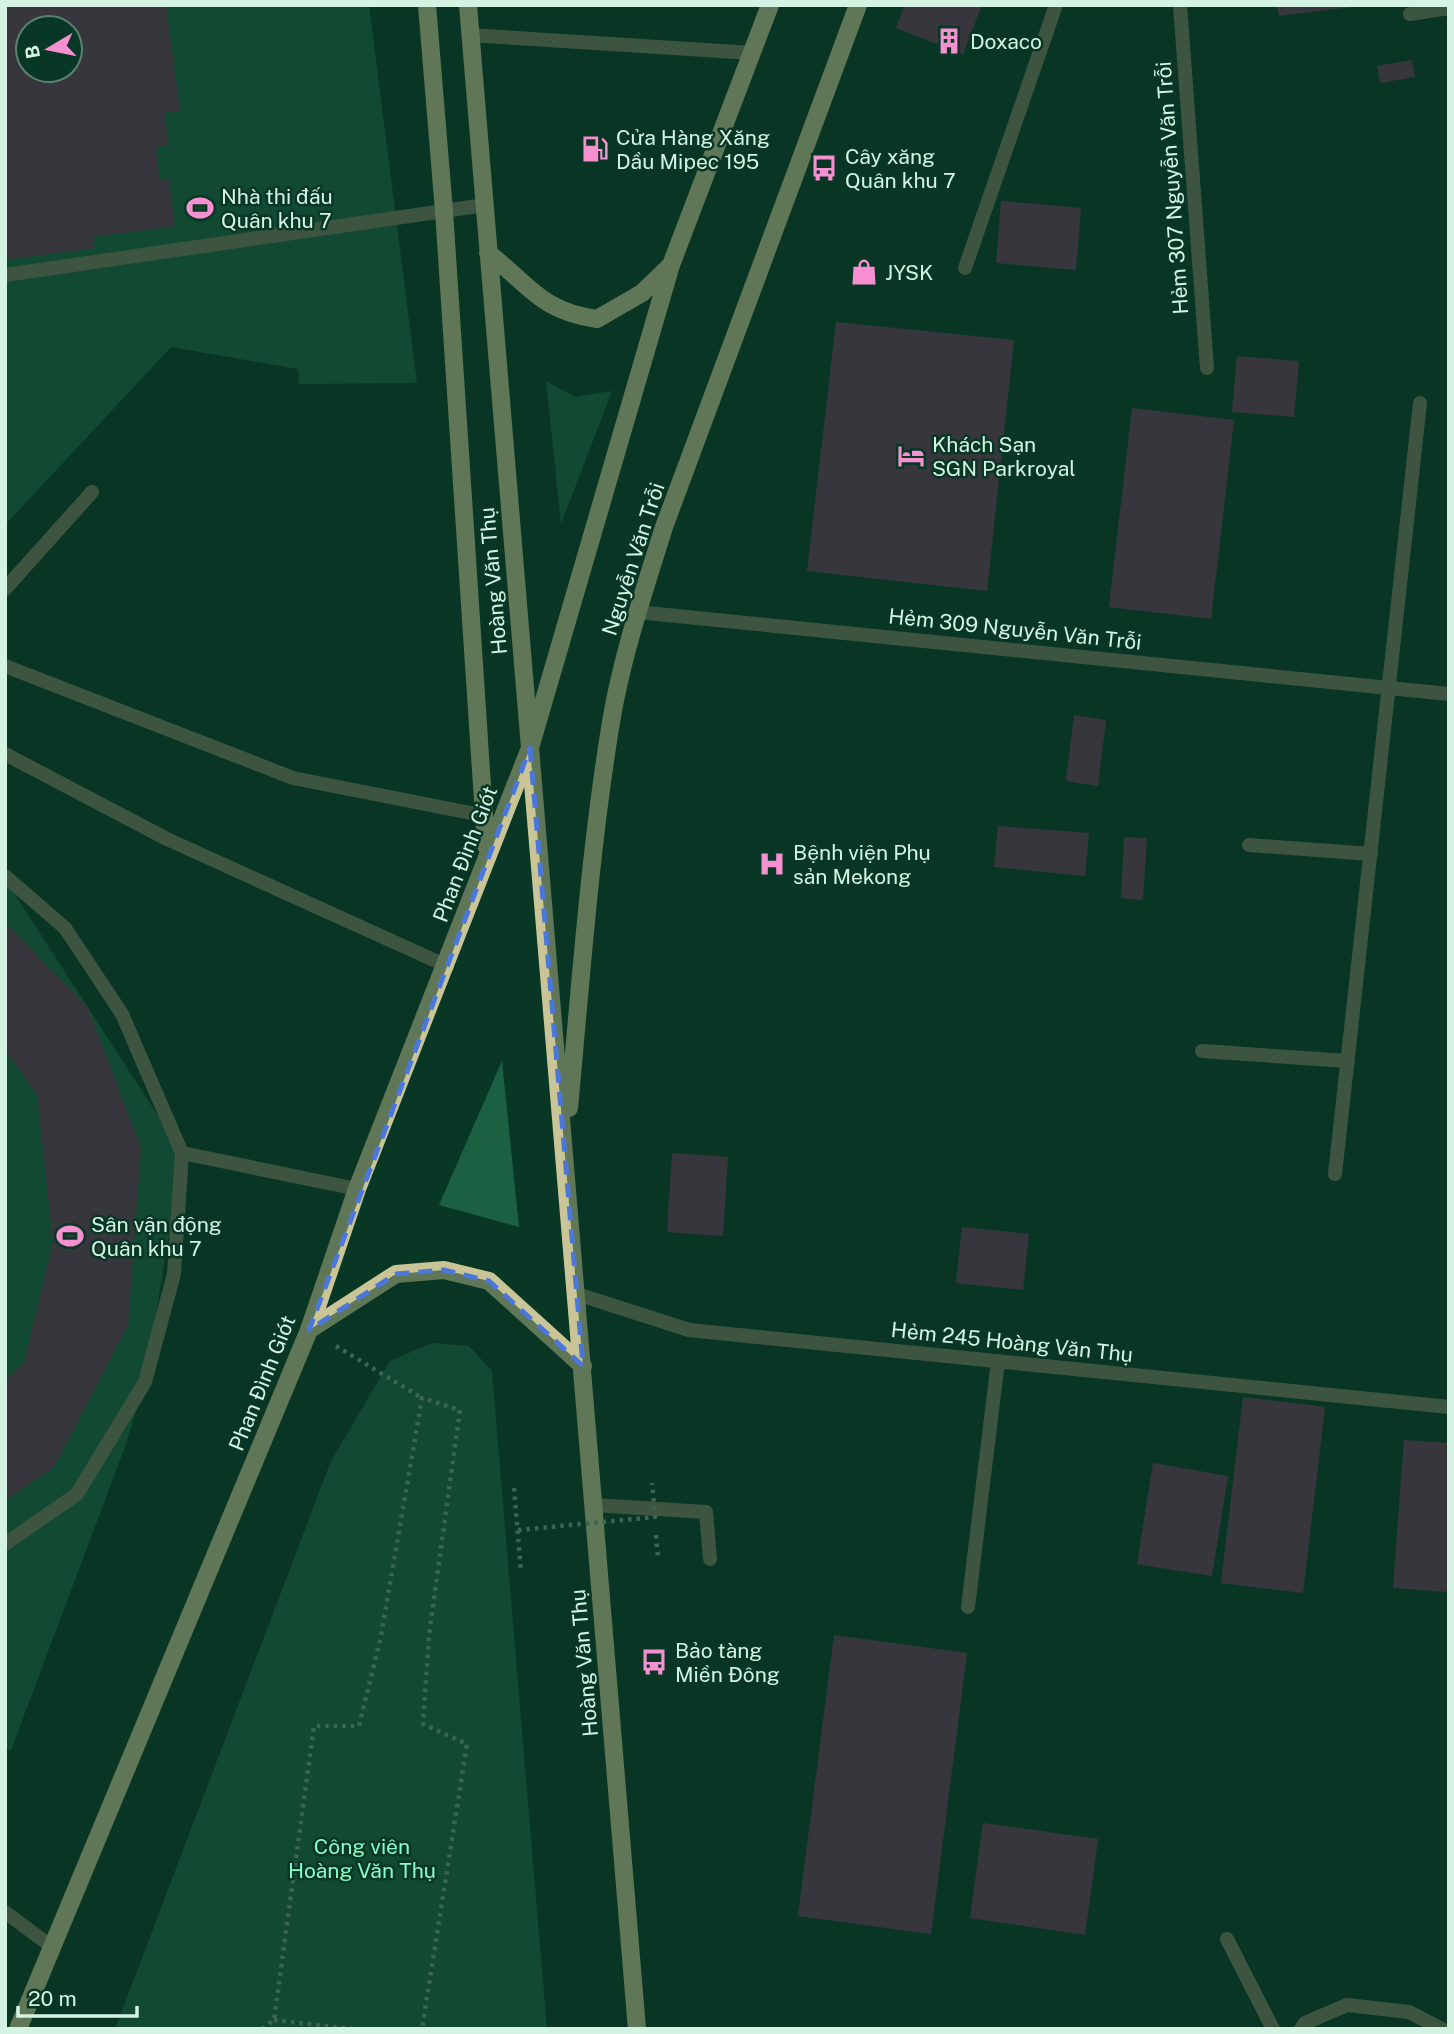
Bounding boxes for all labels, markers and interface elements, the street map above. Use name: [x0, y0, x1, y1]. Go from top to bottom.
north arrow: [14, 14, 84, 84]
building icon: Doxaco: [934, 26, 964, 56]
place label: Doxaco: [970, 29, 1042, 54]
text: B: [20, 44, 44, 60]
street label: Hẻm 307 Nguyễn Văn Trỗi: [1151, 61, 1193, 315]
place label: Cửa Hàng Xăng Dầu Mipec 195: [616, 125, 770, 174]
fuel station icon: Cửa Hàng Xăng Dầu Mipec 195: [580, 134, 610, 164]
place label: Cây xăng Quân khu 7: [845, 144, 956, 193]
bus stop icon: Cây xăng Quân khu 7: [809, 153, 839, 183]
place label: Nhà thi đấu Quân khu 7: [221, 184, 333, 233]
sports icon: Nhà thi đấu Quân khu 7: [185, 193, 215, 223]
shop icon: JYSK: [849, 257, 879, 287]
place label: JYSK: [885, 260, 933, 285]
place label: Khách Sạn SGN Parkroyal: [932, 432, 1076, 481]
hotel icon: Khách Sạn SGN Parkroyal: [896, 441, 926, 471]
street label: Nguyễn Văn Trỗi: [597, 479, 669, 639]
street label: Hoàng Văn Thụ: [474, 506, 512, 656]
street label: Hẻm 309 Nguyễn Văn Trỗi: [887, 603, 1143, 655]
street label: Phan Đình Giót: [428, 782, 502, 926]
place label: Bệnh viện Phụ sản Mekong: [793, 840, 931, 889]
hospital icon: Bệnh viện Phụ sản Mekong: [757, 849, 787, 879]
place label: Sân vận động Quân khu 7: [91, 1212, 222, 1261]
sports icon: Sân vận động Quân khu 7: [55, 1221, 85, 1251]
street label: Phan Đình Giót: [223, 1312, 301, 1454]
street label: Hẻm 245 Hoàng Văn Thụ: [890, 1317, 1134, 1367]
street label: Hoàng Văn Thụ: [565, 1588, 603, 1738]
place label: Bảo tàng Miền Đông: [675, 1638, 780, 1687]
bus stop icon: Bảo tàng Miền Đông: [639, 1647, 669, 1677]
park label: Công viên Hoàng Văn Thụ: [288, 1834, 436, 1883]
scale bar: [18, 1974, 136, 2018]
text: 20 m: [28, 1986, 77, 2011]

